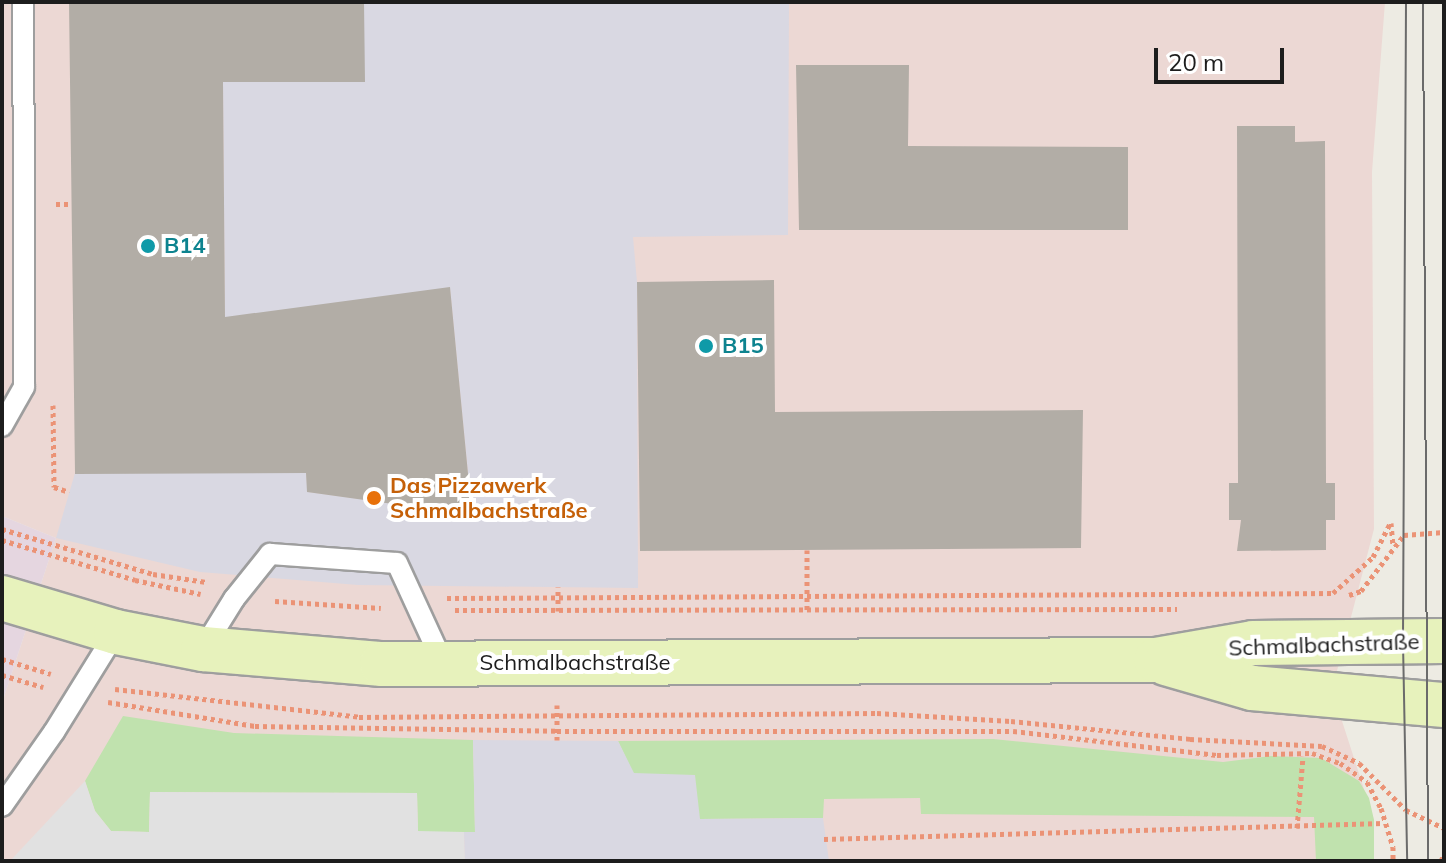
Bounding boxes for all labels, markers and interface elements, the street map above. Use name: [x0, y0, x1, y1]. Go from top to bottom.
scale bar: [1158, 32, 1288, 82]
text: 20 m: [1168, 47, 1224, 77]
place label: B14: [164, 233, 206, 259]
marker: B14: [139, 237, 157, 255]
place label: B15: [722, 333, 764, 359]
marker: B15: [697, 337, 715, 355]
place label: Das Pizzawerk Schmalbachstraße: [390, 472, 588, 524]
marker: Das Pizzawerk Schmalbachstraße: [365, 489, 383, 507]
street label: Schmalbachstraße: [1228, 628, 1420, 662]
street label: Schmalbachstraße: [480, 650, 670, 676]

